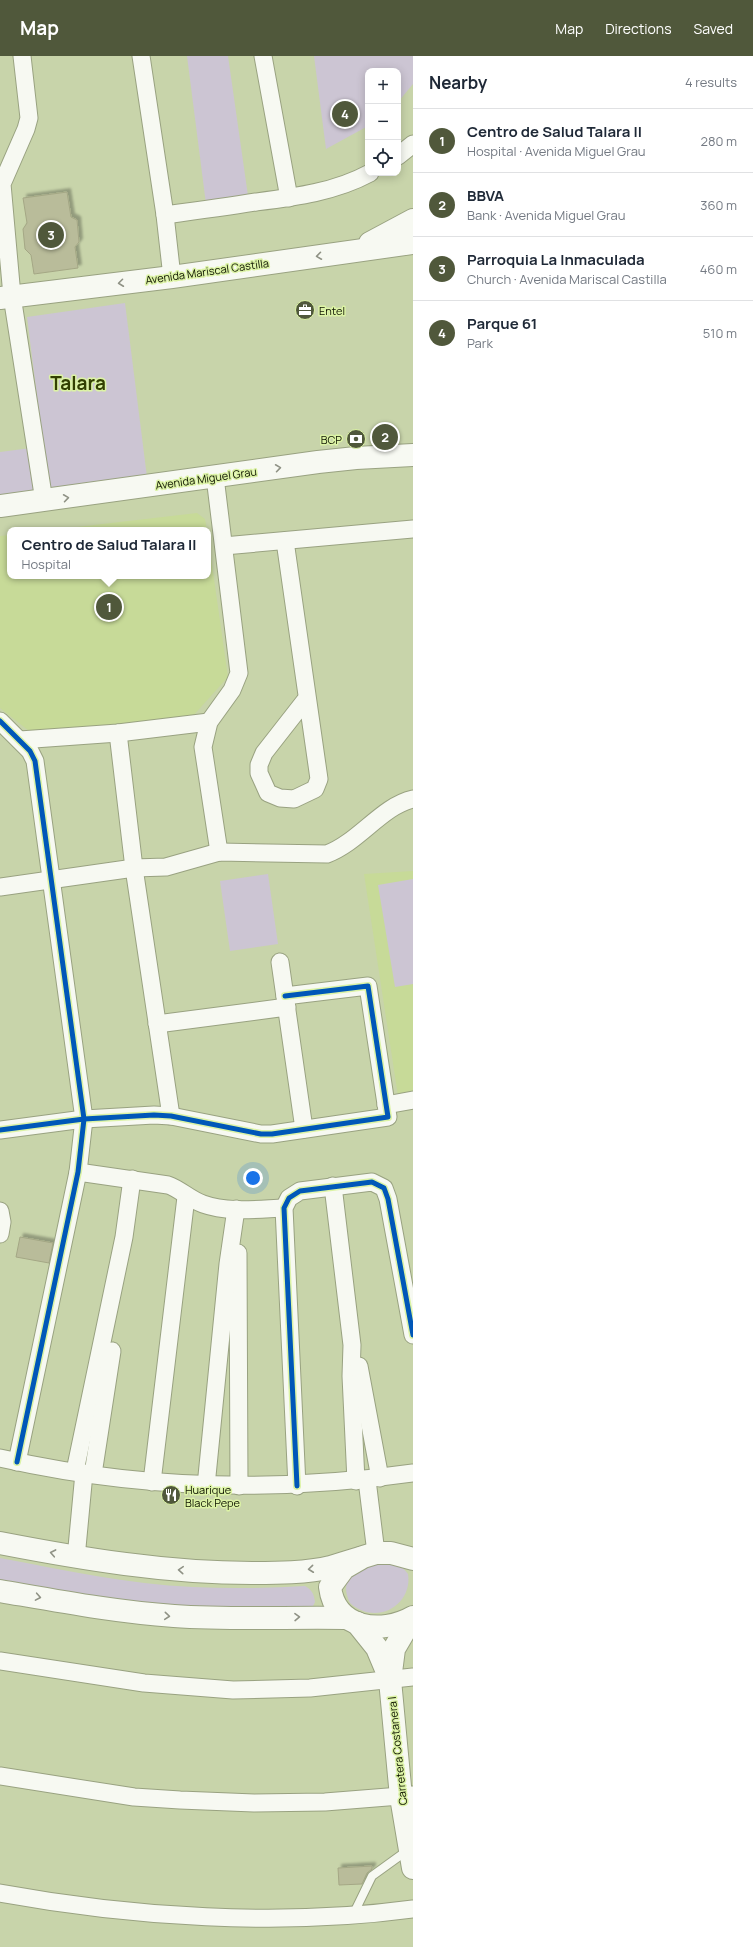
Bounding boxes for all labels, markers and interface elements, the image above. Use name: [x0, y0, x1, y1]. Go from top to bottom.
text: Map: [20, 15, 59, 41]
text: Map: [555, 19, 583, 38]
text: Directions: [605, 19, 672, 38]
text: Saved: [694, 19, 733, 38]
map controls: [365, 68, 401, 176]
button: +: [365, 68, 401, 104]
text: Nearby: [429, 71, 487, 94]
text: 4 results: [685, 73, 737, 91]
pin: 4: [332, 99, 358, 129]
button: −: [365, 104, 401, 140]
text: Centro de Salud Talara II: [467, 121, 642, 142]
text: 1: [439, 132, 445, 150]
text: 280 m: [700, 132, 737, 150]
button: locate: [365, 140, 401, 176]
text: Hospital · Avenida Miguel Grau: [467, 142, 646, 160]
text: BBVA: [467, 185, 504, 206]
text: 2: [438, 196, 446, 214]
text: 360 m: [700, 196, 737, 214]
text: Bank · Avenida Miguel Grau: [467, 206, 625, 224]
pin: 3: [38, 220, 64, 250]
text: Parroquia La Inmaculada: [467, 249, 645, 270]
one-way arrow: [316, 251, 322, 260]
street label: Avenida Mariscal Castilla: [144, 255, 270, 287]
text: 3: [438, 260, 446, 278]
text: 460 m: [700, 260, 737, 278]
text: Church · Avenida Mariscal Castilla: [467, 270, 667, 288]
one-way arrow: [118, 278, 124, 287]
office icon: Entel: [294, 299, 316, 321]
place label: Entel: [319, 303, 345, 318]
text: Parque 61: [467, 313, 537, 334]
text: 4: [438, 324, 446, 342]
text: 510 m: [703, 324, 737, 342]
text: Park: [467, 334, 493, 352]
district label: Talara: [50, 370, 106, 396]
pin: 2: [372, 422, 398, 452]
bank icon: BCP: [345, 428, 367, 450]
place label: BCP: [321, 432, 342, 447]
street label: Avenida Miguel Grau: [154, 463, 258, 493]
one-way arrow: [275, 464, 281, 473]
one-way arrow: [63, 494, 70, 503]
popup: [7, 527, 211, 579]
text: Centro de Salud Talara II: [22, 534, 196, 555]
text: Hospital: [22, 555, 71, 573]
pin: 1: [96, 592, 122, 622]
your location: [243, 1168, 263, 1188]
place label: Huarique Black Pepe: [185, 1482, 241, 1510]
restaurant icon: Huarique Black Pepe: [160, 1484, 182, 1506]
one-way arrow: [50, 1550, 56, 1558]
one-way arrow: [308, 1564, 314, 1573]
one-way arrow: [178, 1566, 185, 1575]
one-way arrow: [35, 1593, 42, 1601]
one-way arrow: [164, 1611, 170, 1620]
one-way arrow: [294, 1613, 300, 1621]
street label: Carretera Costanera I: [384, 1696, 410, 1806]

